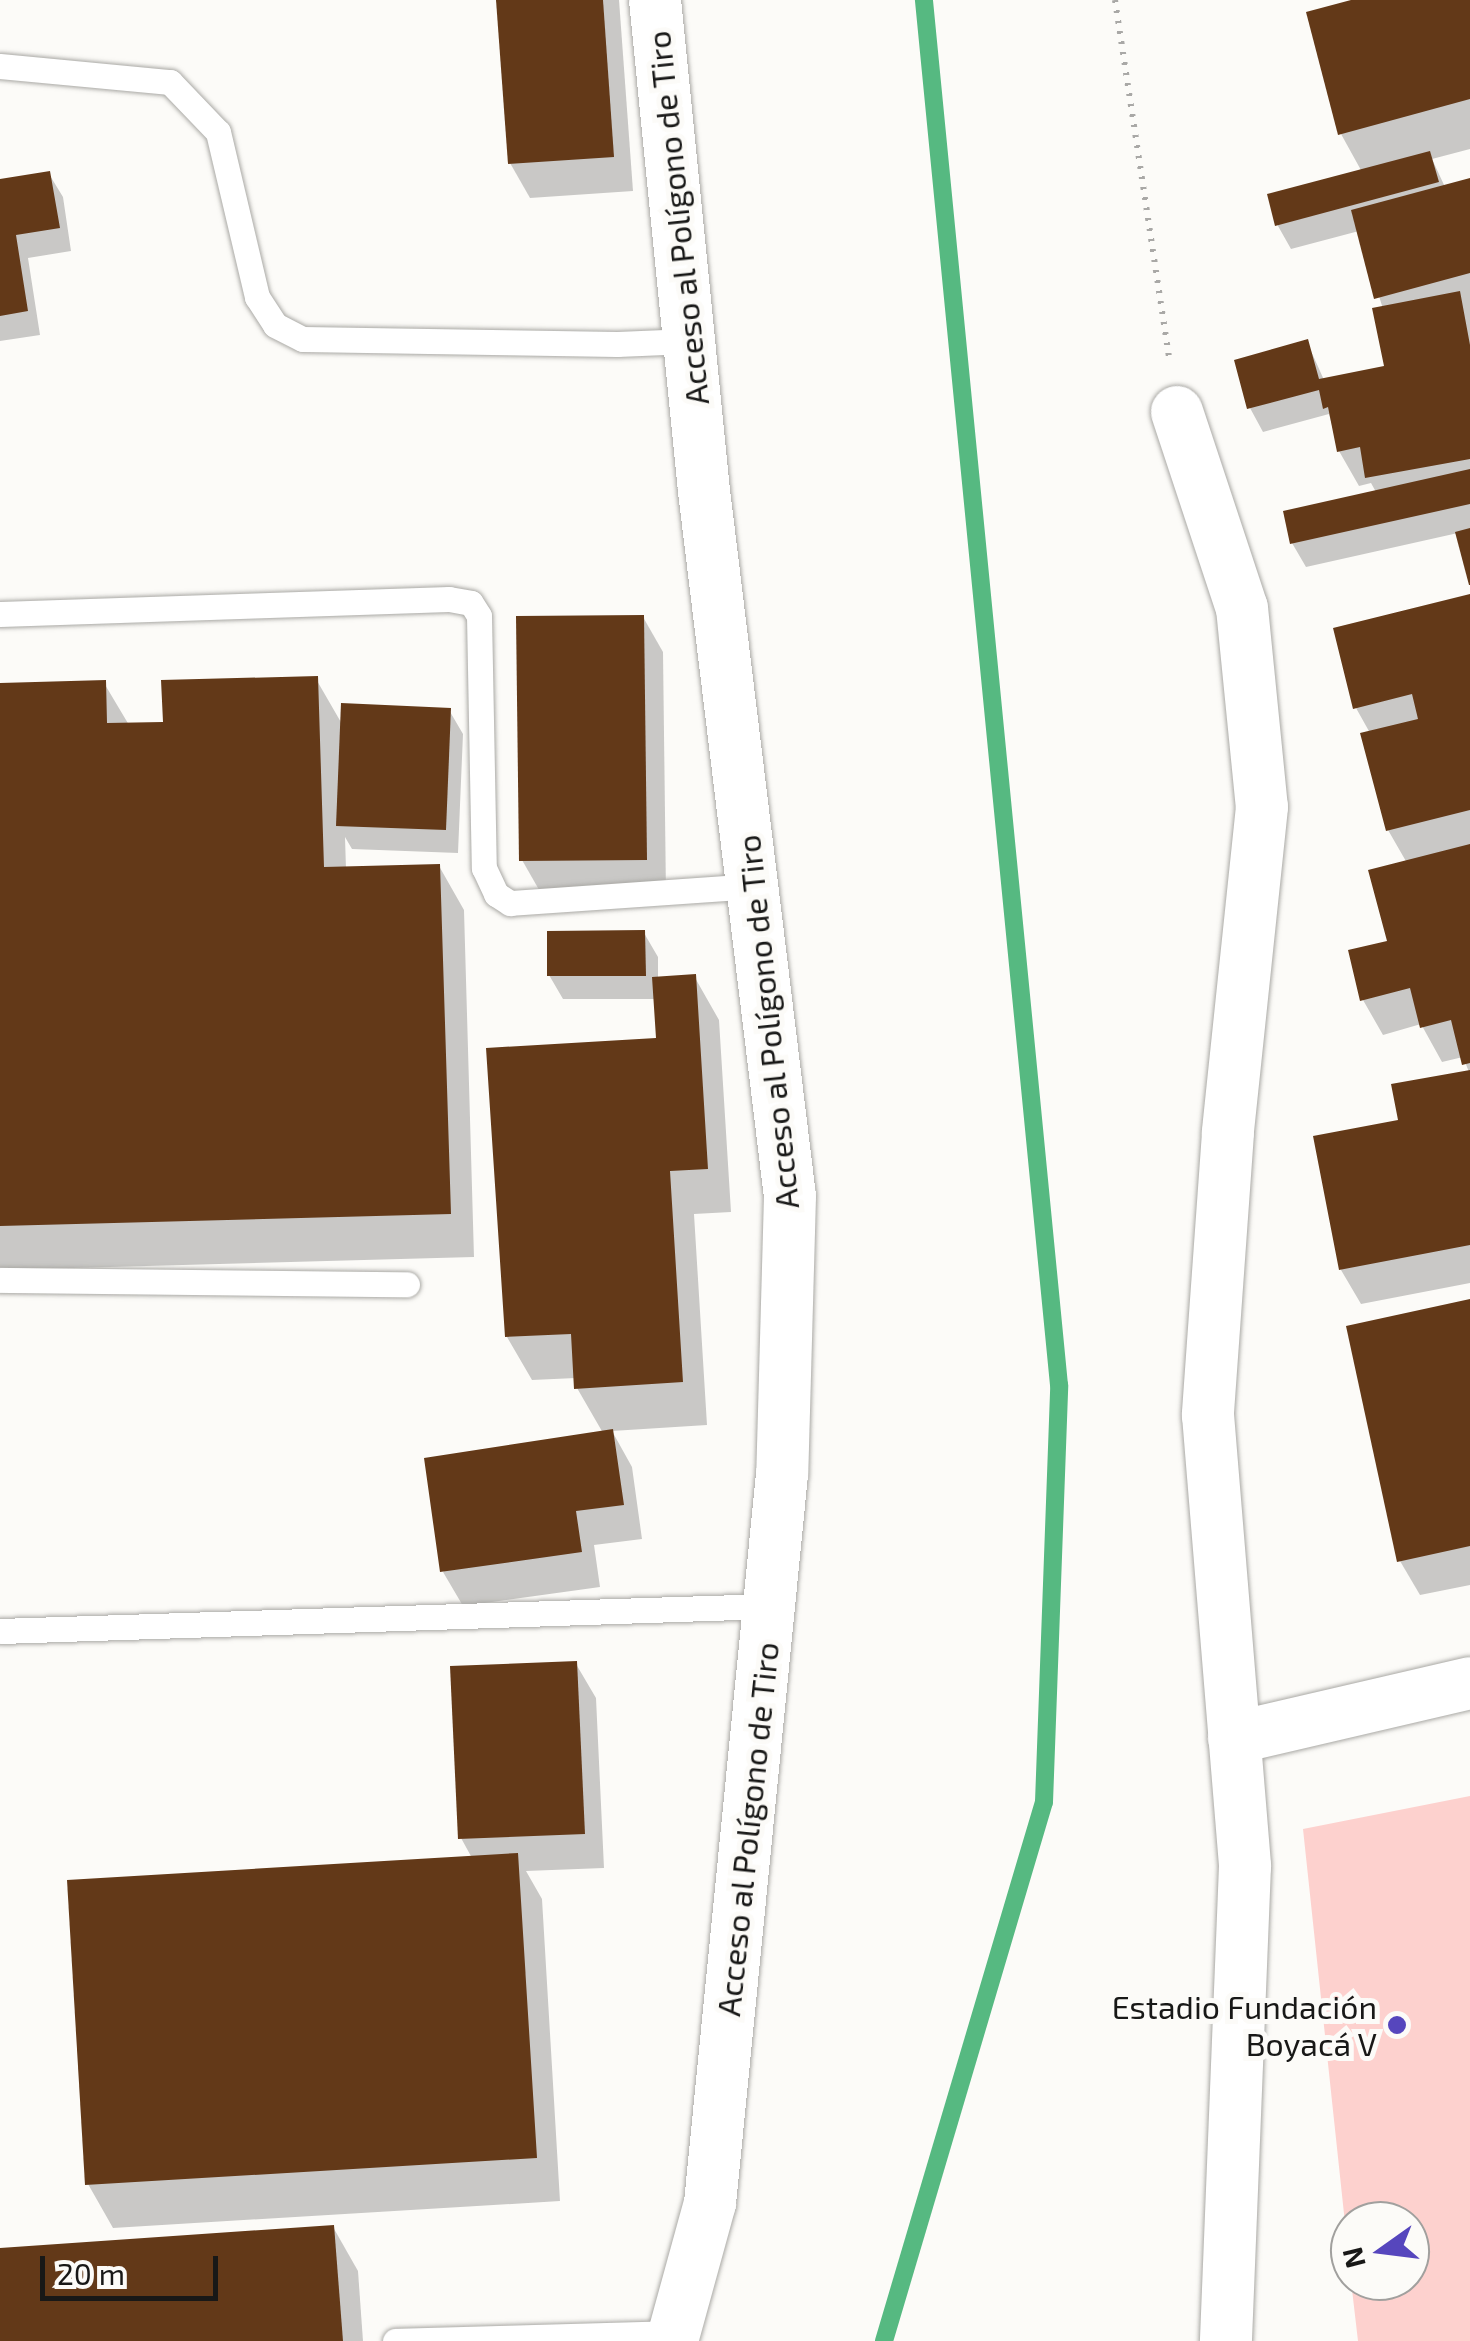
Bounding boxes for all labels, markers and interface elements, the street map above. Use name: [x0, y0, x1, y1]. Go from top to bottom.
street label: Acceso al Polígono de Tiro: [638, 28, 716, 408]
street label: Acceso al Polígono de Tiro: [728, 832, 806, 1212]
street label: Acceso al Polígono de Tiro: [708, 1639, 786, 2019]
place label: Estadio Fundación Boyacá V: [1112, 1988, 1377, 2063]
marker: Estadio Fundación Boyacá V: [1386, 2014, 1408, 2036]
north arrow: [1330, 2201, 1430, 2301]
scale bar: [45, 2236, 222, 2298]
text: N: [1334, 2244, 1372, 2272]
text: 20 m: [57, 2255, 125, 2291]

